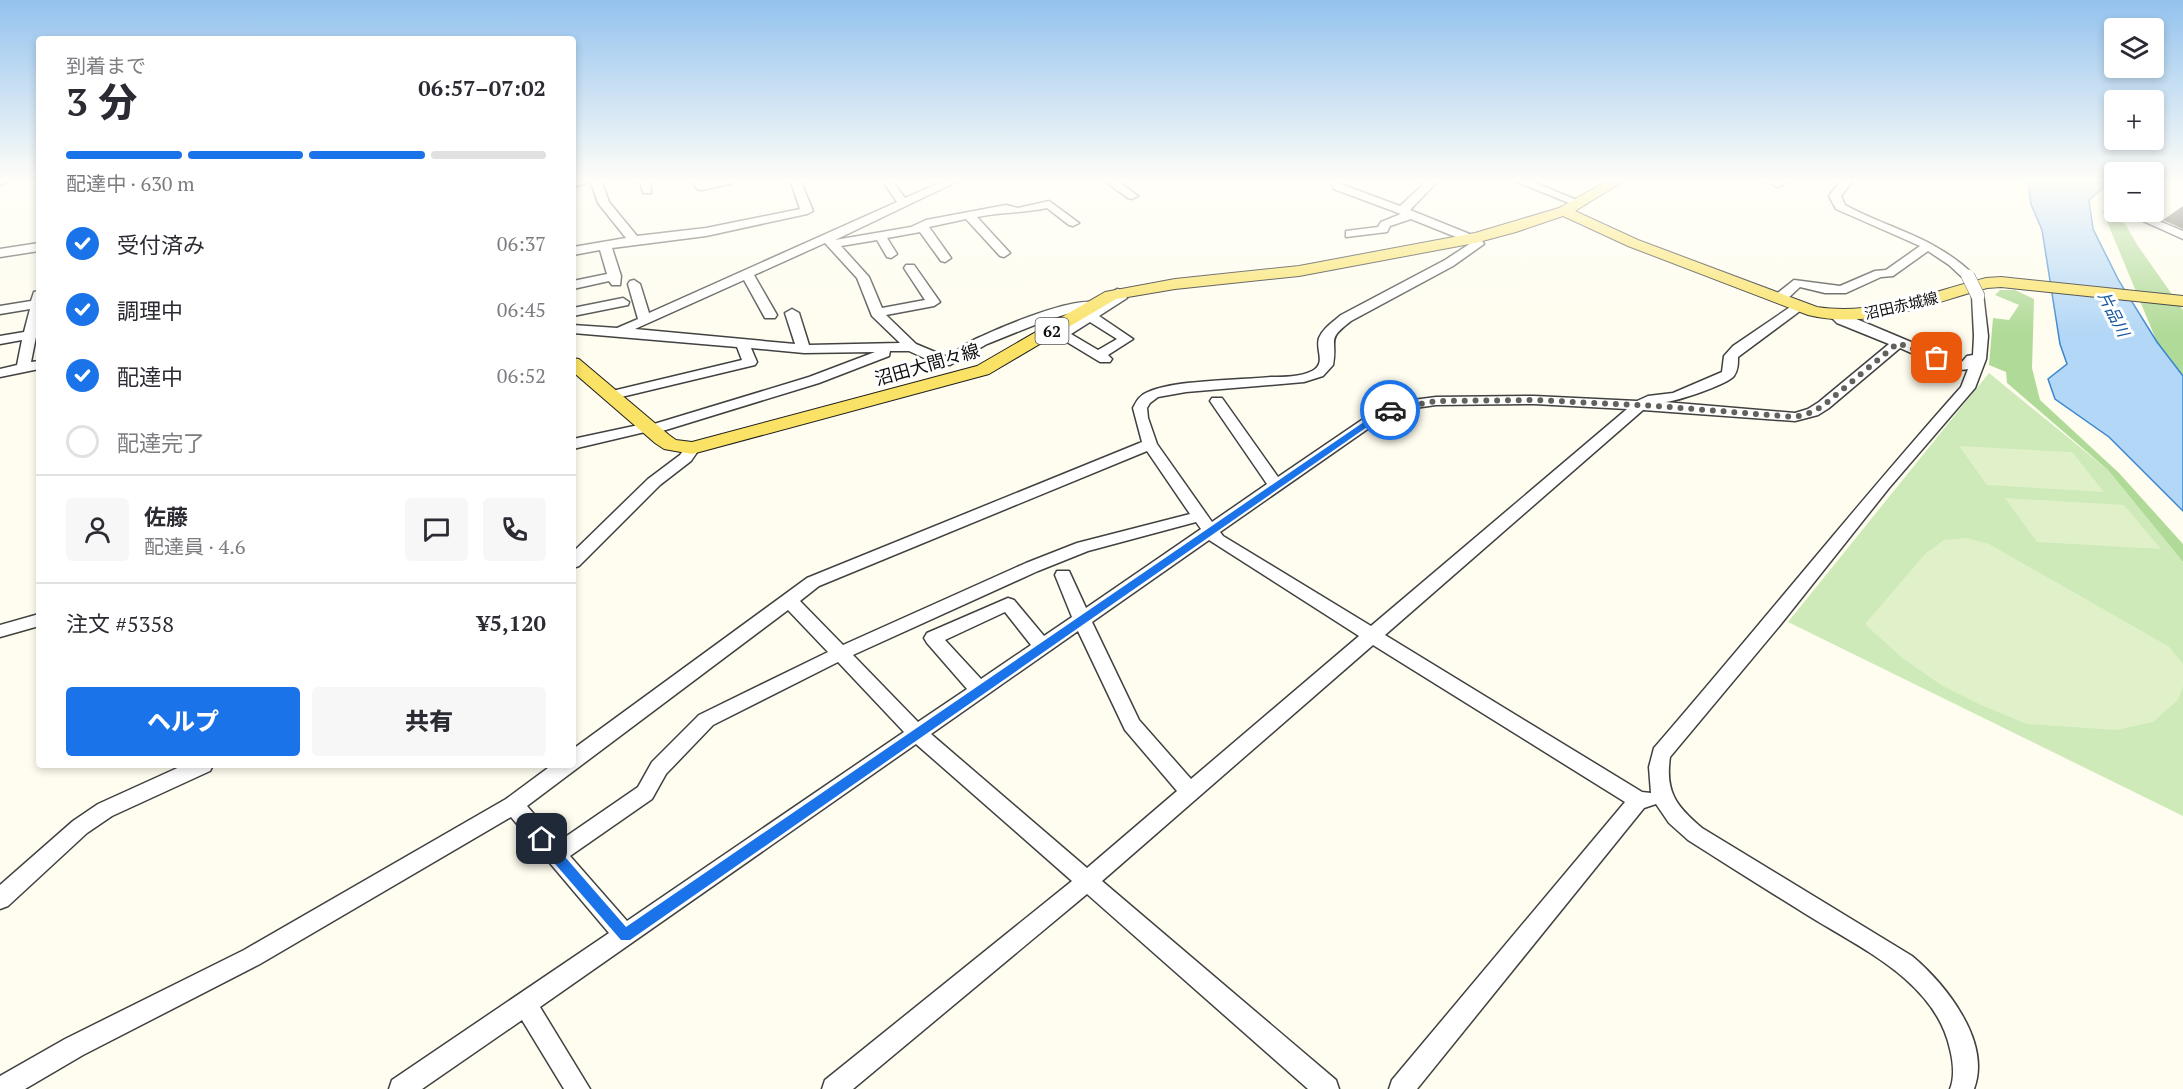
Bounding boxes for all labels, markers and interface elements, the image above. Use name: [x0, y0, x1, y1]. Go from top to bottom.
map controls: [2104, 18, 2164, 222]
button: layers: [2104, 18, 2164, 78]
text: 到着まで: [66, 52, 146, 79]
text: 06:57–07:02: [418, 73, 546, 102]
text: 3 分: [66, 75, 138, 127]
button: +: [2104, 90, 2164, 150]
button: −: [2104, 162, 2164, 222]
text: 配達中 · 630 m: [66, 170, 195, 197]
icon: check: [66, 227, 99, 260]
text: 受付済み: [117, 230, 205, 259]
text: 06:37: [497, 230, 546, 257]
street label: 沼田赤城線: [1862, 287, 1940, 323]
water label: 片品川: [2093, 288, 2136, 342]
icon: check: [66, 293, 99, 326]
text: 調理中: [117, 296, 183, 325]
text: 06:45: [497, 296, 546, 323]
road number: 62: [1036, 318, 1068, 344]
pin: [1911, 332, 1962, 383]
street label: 沼田大間々線: [872, 338, 982, 390]
icon: bag: [1920, 341, 1953, 374]
icon: check: [66, 359, 99, 392]
text: 配達中: [117, 362, 183, 391]
text: 06:52: [497, 362, 546, 389]
courier: [1360, 380, 1420, 440]
icon: car: [1374, 394, 1407, 427]
text: 配達完了: [117, 428, 205, 457]
button: person: [66, 498, 129, 561]
button: chat: [405, 498, 468, 561]
button: phone: [483, 498, 546, 561]
text: 佐藤: [144, 502, 188, 531]
text: 配達員 · 4.6: [144, 533, 245, 560]
text: ¥5,120: [477, 608, 546, 637]
text: 注文 #5358: [66, 609, 174, 638]
button: ヘルプ: [66, 687, 300, 756]
button: 共有: [312, 687, 546, 756]
pin: [516, 813, 567, 864]
icon: home: [525, 822, 558, 855]

